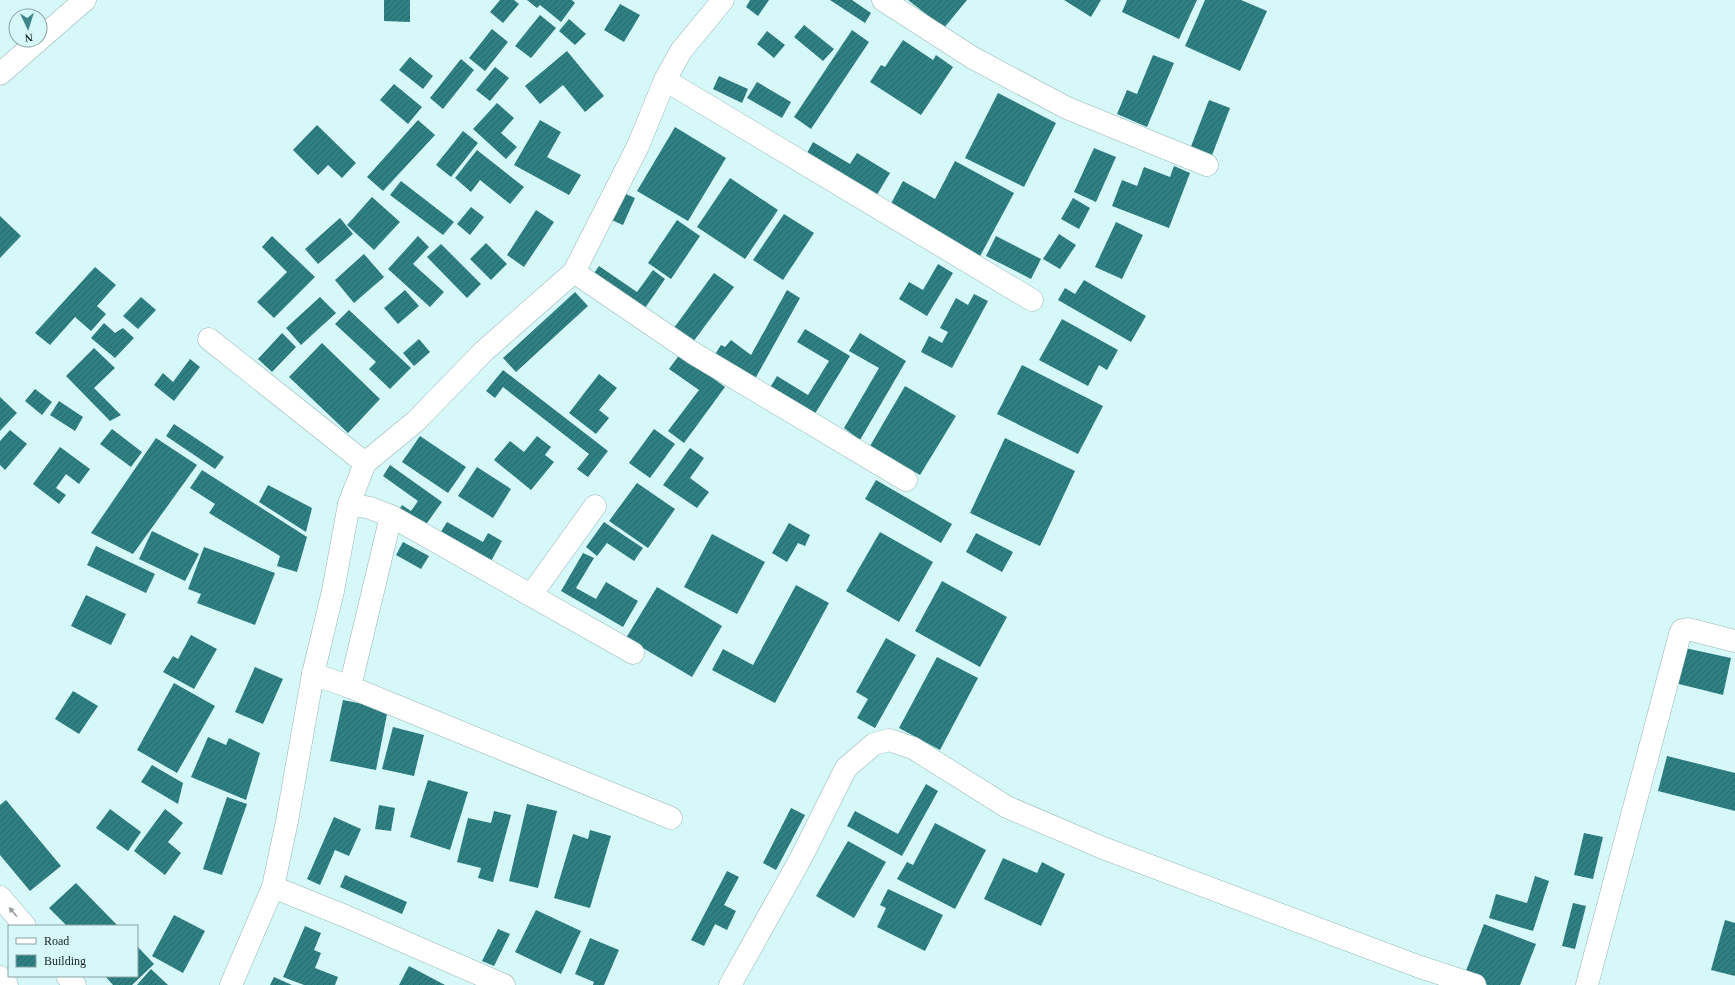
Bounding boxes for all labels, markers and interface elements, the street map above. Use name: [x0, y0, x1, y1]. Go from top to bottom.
north arrow: [8, 8, 48, 48]
text: N: [24, 32, 33, 44]
one-way arrow: [8, 906, 17, 917]
legend: [8, 925, 138, 977]
text: Road: [44, 934, 69, 948]
text: Building: [44, 954, 86, 968]

